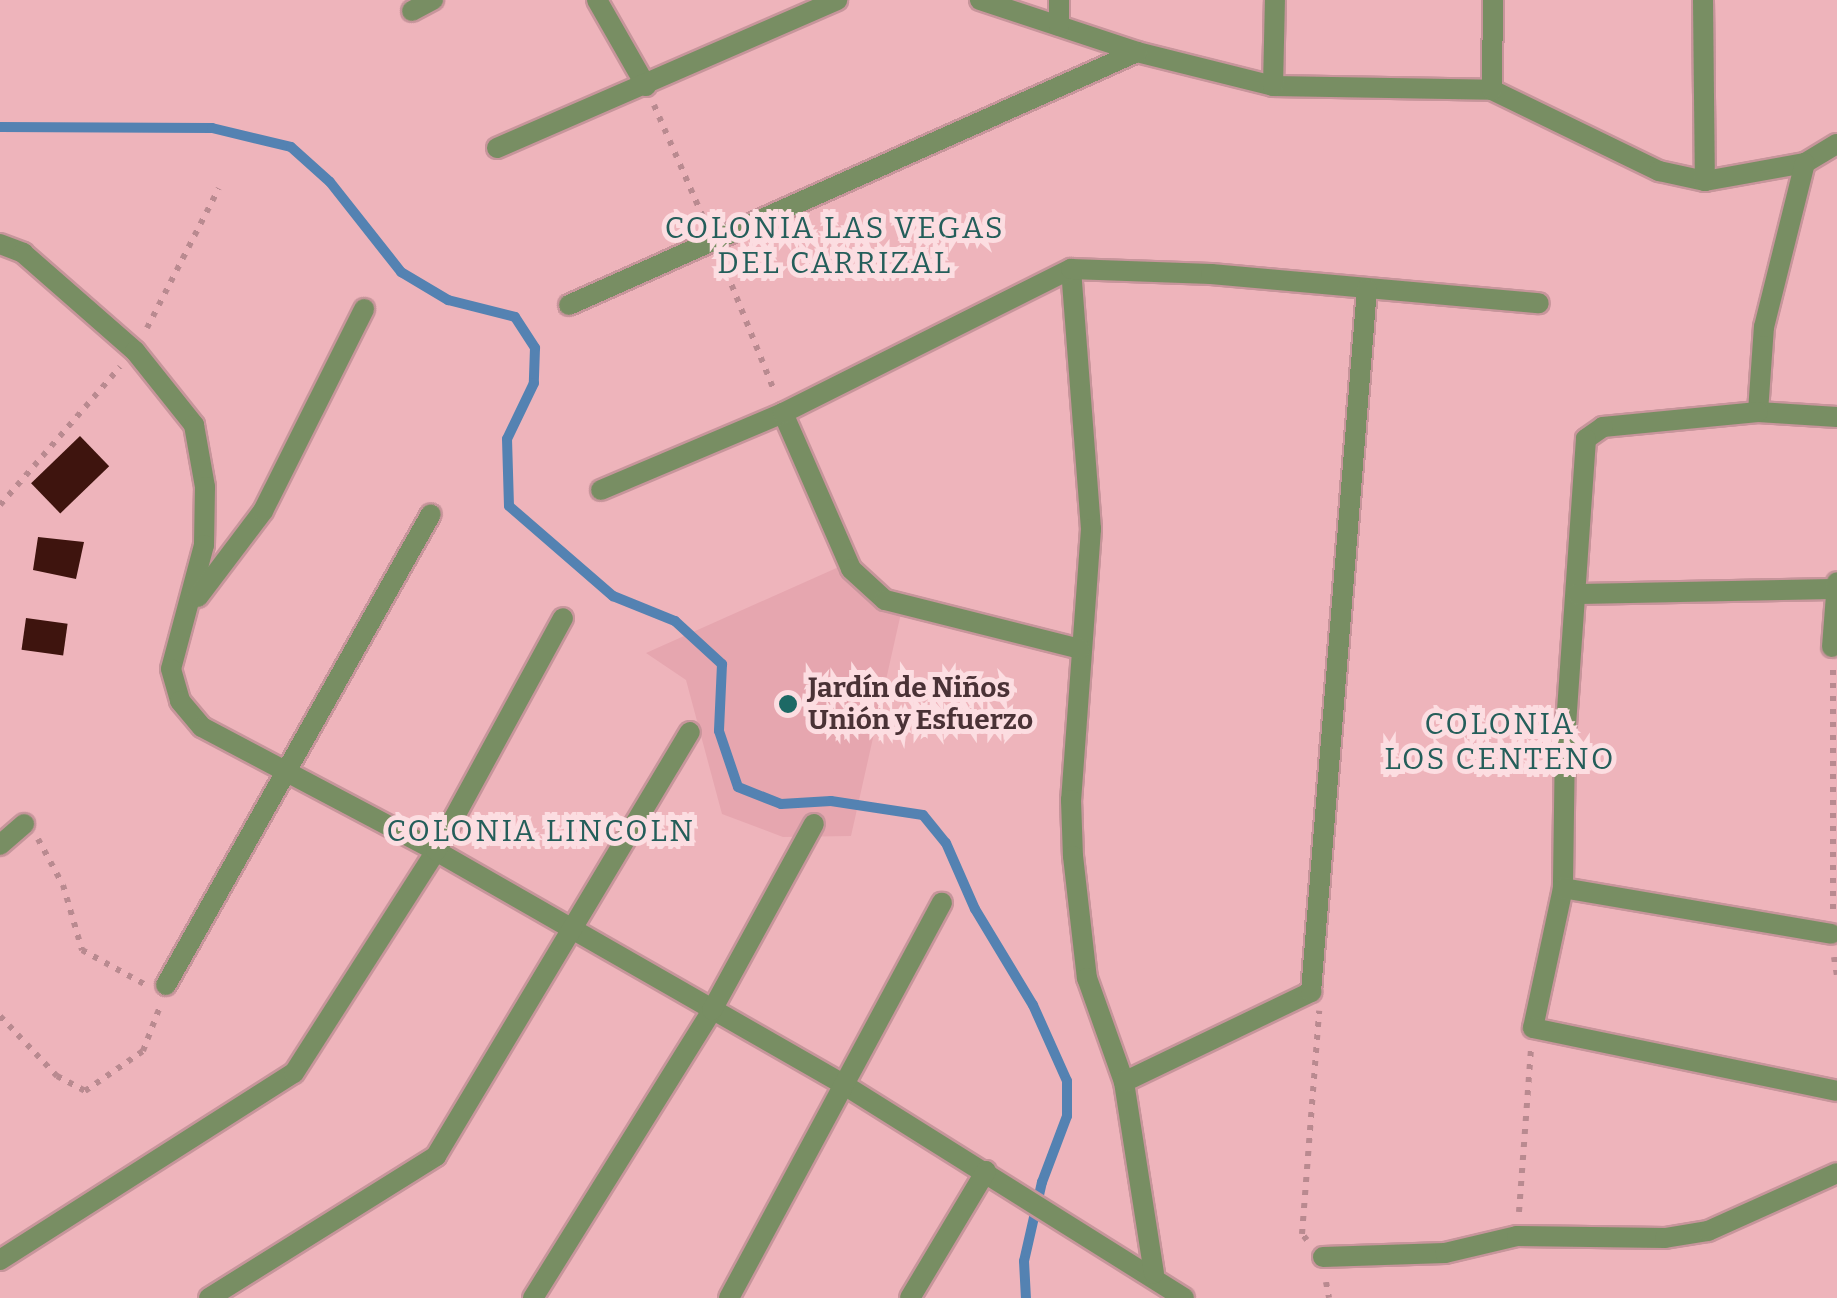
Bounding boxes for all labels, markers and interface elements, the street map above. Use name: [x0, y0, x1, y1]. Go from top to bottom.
district label: COLONIA LAS VEGAS DEL CARRIZAL: [665, 210, 1005, 280]
place label: Jardín de Niños Unión y Esfuerzo: [808, 671, 1033, 737]
marker: Jardín de Niños Unión y Esfuerzo: [777, 693, 799, 715]
district label: COLONIA LOS CENTENO: [1384, 706, 1616, 776]
district label: COLONIA LINCOLN: [386, 813, 696, 849]

